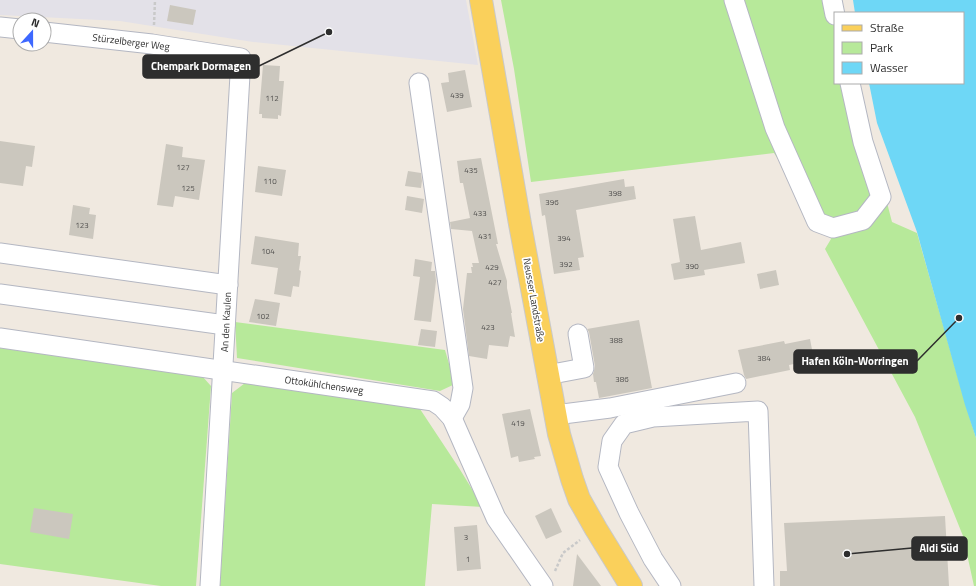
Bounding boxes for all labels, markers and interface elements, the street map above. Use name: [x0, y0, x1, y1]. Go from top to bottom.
north arrow: [12, 12, 52, 52]
legend: [834, 12, 964, 84]
text: N: [29, 14, 42, 31]
text: Straße: [870, 18, 904, 37]
street label: Stürzelberger Weg: [91, 30, 171, 54]
text: Park: [870, 38, 893, 57]
callout: Chempark Dormagen: [143, 55, 259, 78]
text: Chempark Dormagen: [151, 58, 251, 74]
text: Wasser: [870, 58, 908, 77]
house number: 439: [450, 89, 464, 101]
house number: 112: [265, 92, 279, 104]
house number: 127: [176, 161, 190, 173]
house number: 435: [464, 164, 478, 176]
house number: 110: [263, 175, 277, 187]
house number: 125: [181, 182, 195, 194]
house number: 398: [608, 187, 622, 199]
house number: 396: [545, 196, 559, 208]
house number: 433: [473, 207, 487, 219]
house number: 123: [75, 219, 89, 231]
house number: 431: [478, 230, 492, 242]
house number: 394: [557, 232, 571, 244]
house number: 104: [261, 245, 275, 257]
street label: Neusser Landstraße: [519, 257, 549, 343]
house number: 392: [559, 258, 573, 270]
house number: 390: [685, 260, 699, 272]
house number: 429: [485, 261, 499, 273]
house number: 427: [488, 276, 502, 288]
street label: An den Kaulen: [217, 292, 235, 352]
house number: 102: [256, 310, 270, 322]
house number: 423: [481, 321, 495, 333]
house number: 388: [609, 334, 623, 346]
callout: Hafen Köln-Worringen: [794, 350, 917, 373]
house number: 384: [757, 352, 771, 364]
text: Hafen Köln-Worringen: [801, 353, 909, 369]
street label: Ottokühlchensweg: [284, 372, 364, 398]
house number: 386: [615, 373, 629, 385]
house number: 419: [511, 417, 525, 429]
house number: 3: [464, 531, 468, 543]
callout: Aldi Süd: [912, 537, 967, 560]
text: Aldi Süd: [920, 540, 959, 556]
house number: 1: [466, 553, 470, 565]

